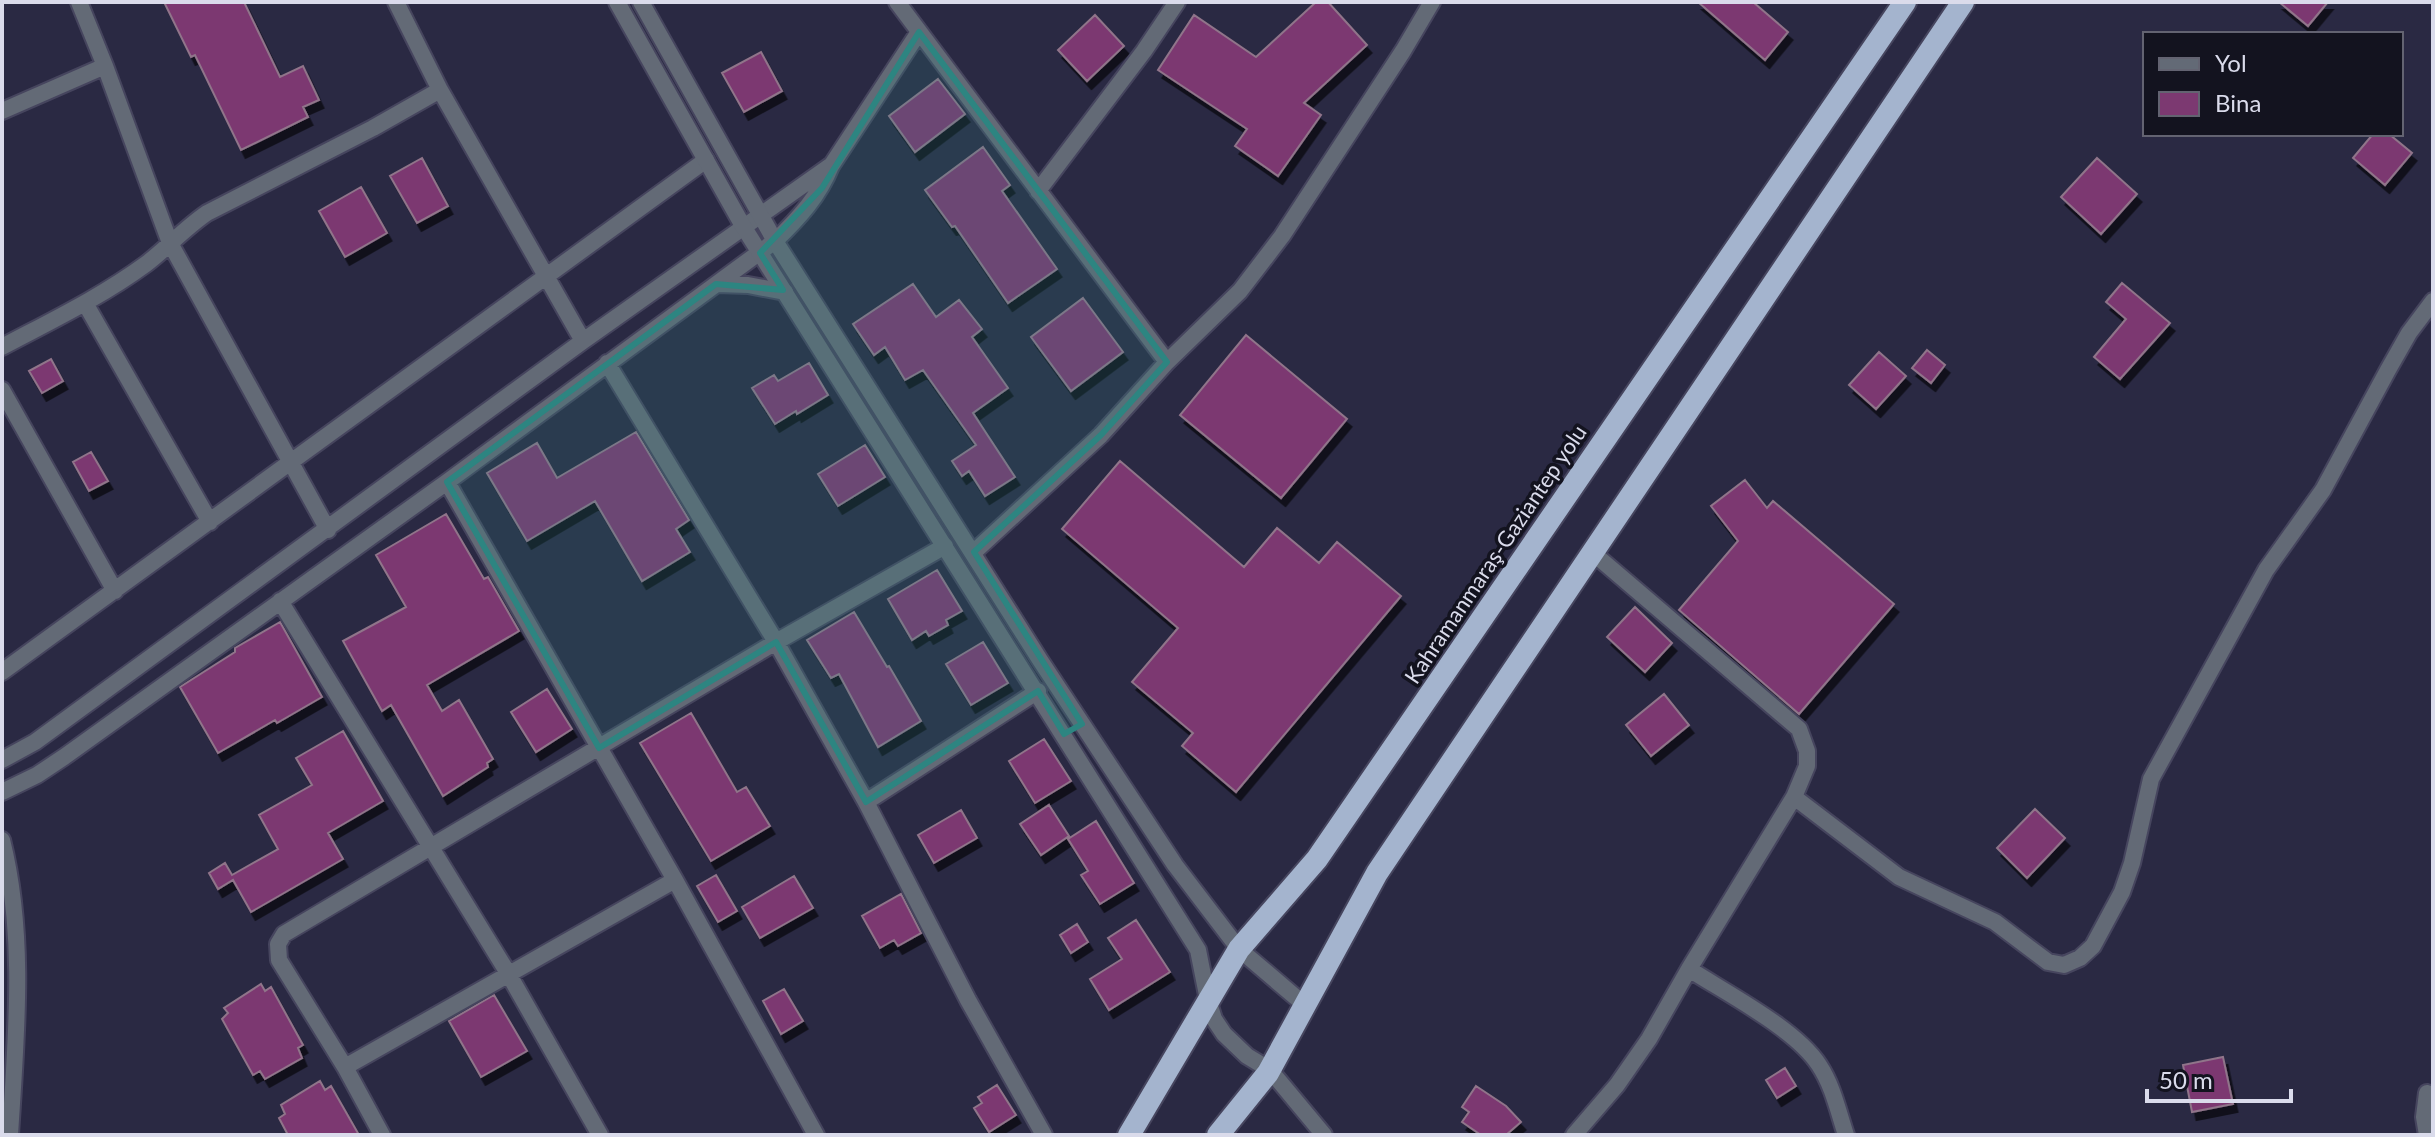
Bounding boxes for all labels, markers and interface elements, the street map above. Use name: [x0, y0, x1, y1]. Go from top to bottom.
legend: [2143, 32, 2403, 136]
text: Yol: [2215, 48, 2247, 77]
text: Bina: [2215, 88, 2261, 117]
street label: Kahramanmaraş-Gaziantep yolu: [1398, 419, 1592, 689]
scale bar: [2147, 1053, 2291, 1103]
text: 50 m: [2159, 1065, 2213, 1094]

